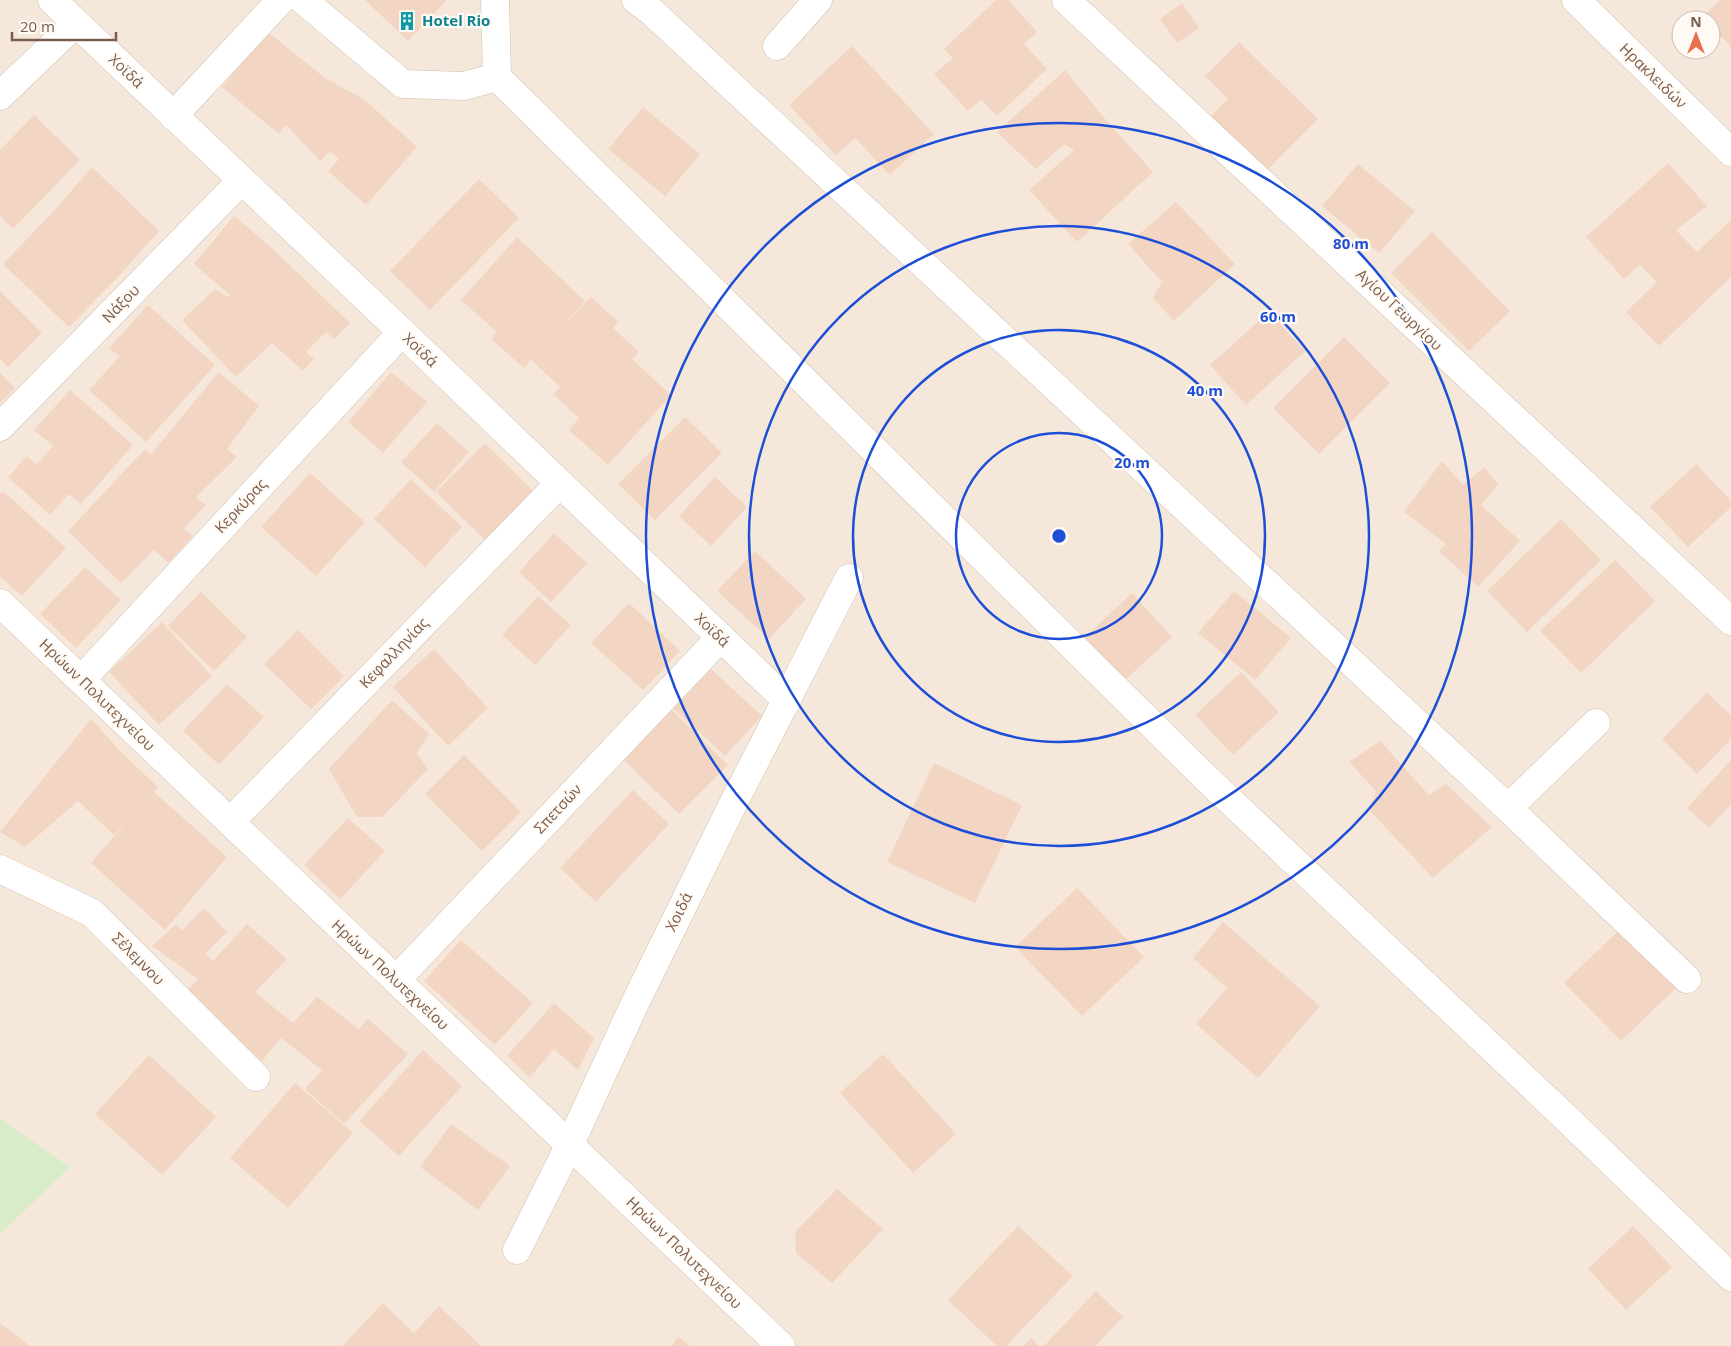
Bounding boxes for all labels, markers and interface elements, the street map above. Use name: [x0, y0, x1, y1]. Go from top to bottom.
scale bar: [12, 10, 116, 42]
building icon: Hotel Rio: [396, 10, 418, 32]
place label: Hotel Rio: [422, 10, 490, 30]
north arrow: [1671, 10, 1721, 60]
text: N: [1690, 12, 1702, 31]
text: 20 m: [20, 16, 55, 36]
street label: Ηρακλειδών: [1616, 38, 1692, 112]
street label: Χοϊδά: [105, 49, 148, 92]
text: 80 m: [1333, 233, 1369, 253]
street label: Αγίου Γεωργίου: [1352, 264, 1447, 354]
street label: Νάξου: [97, 280, 143, 327]
text: 60 m: [1260, 306, 1296, 326]
street label: Χοϊδά: [399, 328, 442, 371]
text: 40 m: [1187, 380, 1223, 400]
text: 20 m: [1114, 452, 1150, 472]
street label: Κερκύρας: [210, 474, 271, 537]
centre of rings: [1050, 527, 1068, 545]
street label: Χοϊδά: [691, 608, 734, 651]
street label: Κεφαλληνίας: [354, 613, 432, 692]
street label: Ηρώων Πολυτεχνείου: [36, 634, 160, 755]
street label: Σπετσών: [529, 779, 586, 838]
street label: Χοιδά: [660, 889, 696, 934]
street label: Ηρώων Πολυτεχνείου: [328, 915, 454, 1034]
street label: Σέλεμνου: [108, 928, 169, 989]
street label: Ηρώων Πολυτεχνείου: [623, 1192, 747, 1313]

